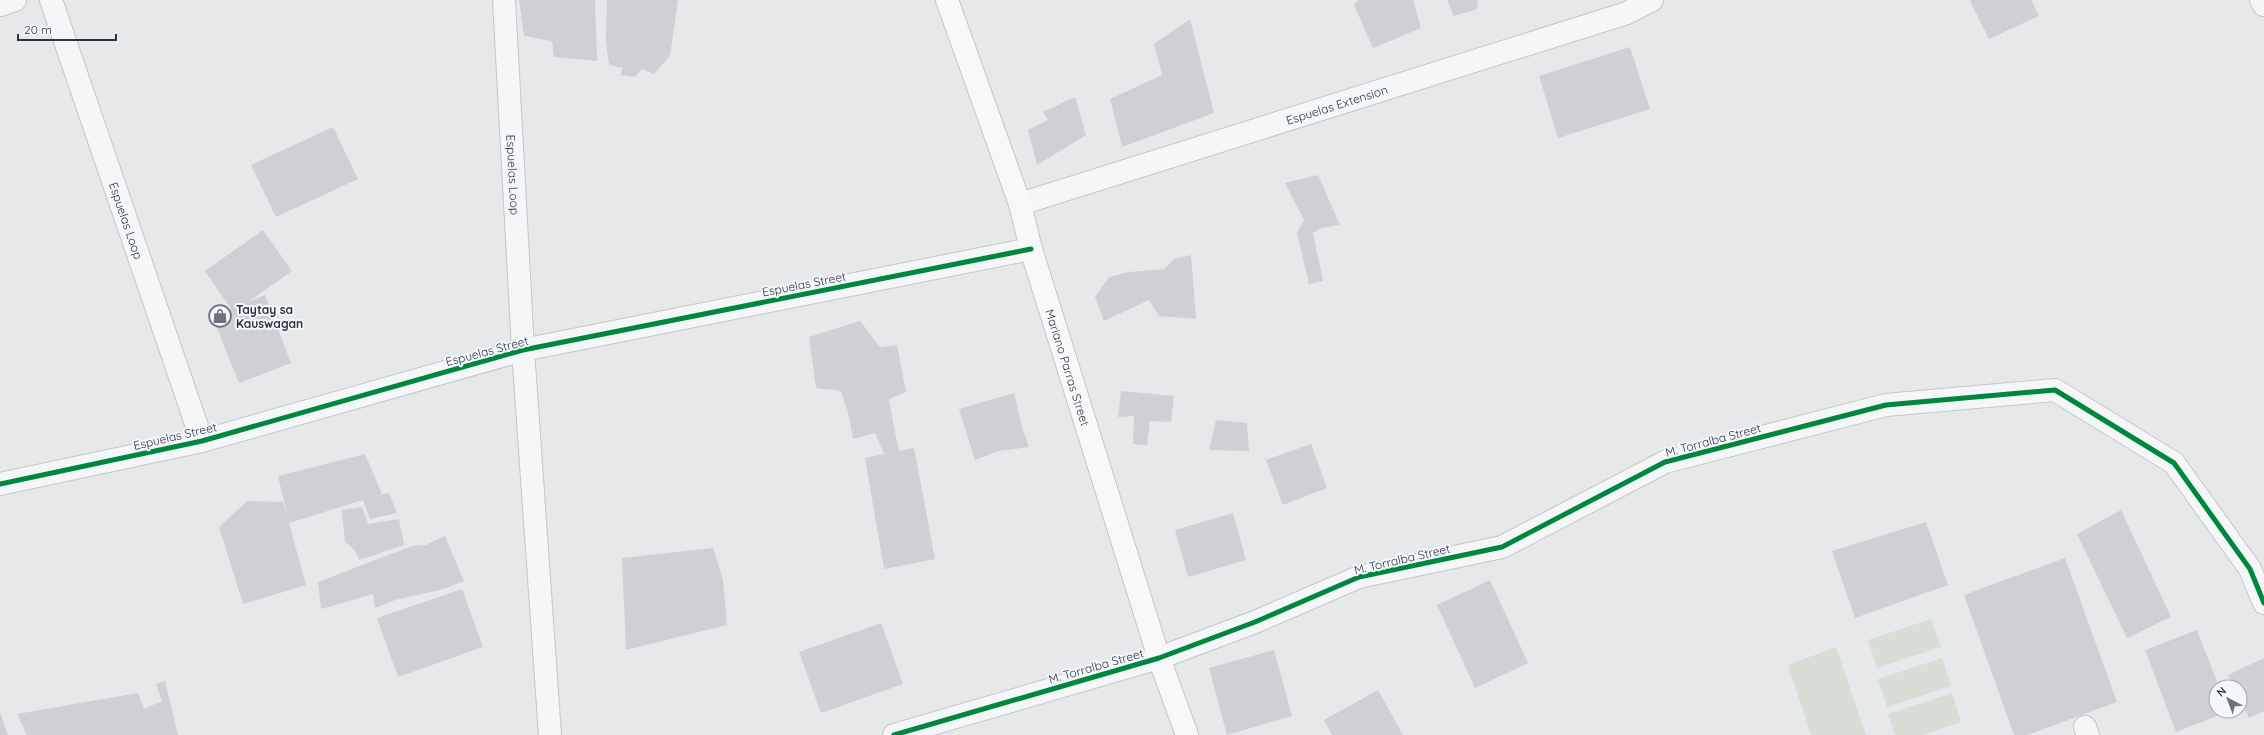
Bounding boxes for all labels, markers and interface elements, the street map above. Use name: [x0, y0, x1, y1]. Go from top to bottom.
scale bar: [18, 16, 116, 42]
text: 20 m: [24, 22, 52, 37]
street label: Espuelas Extension: [1284, 81, 1389, 127]
street label: Espuelas Loop: [504, 134, 523, 215]
street label: Espuelas Loop: [106, 180, 147, 261]
street label: Espuelas Street: [761, 269, 847, 299]
place label: Taytay sa Kauswagan: [236, 302, 303, 331]
shop icon: Taytay sa Kauswagan: [207, 303, 233, 329]
street label: Mariano Parras Street: [1043, 307, 1093, 428]
street label: Espuelas Street: [444, 333, 530, 369]
street label: Espuelas Street: [132, 419, 218, 453]
street label: M. Torralba Street: [1664, 420, 1762, 460]
street label: M. Torralba Street: [1352, 541, 1452, 577]
street label: M. Torralba Street: [1047, 645, 1145, 687]
north arrow: [2208, 679, 2248, 719]
text: N: [2214, 684, 2229, 699]

